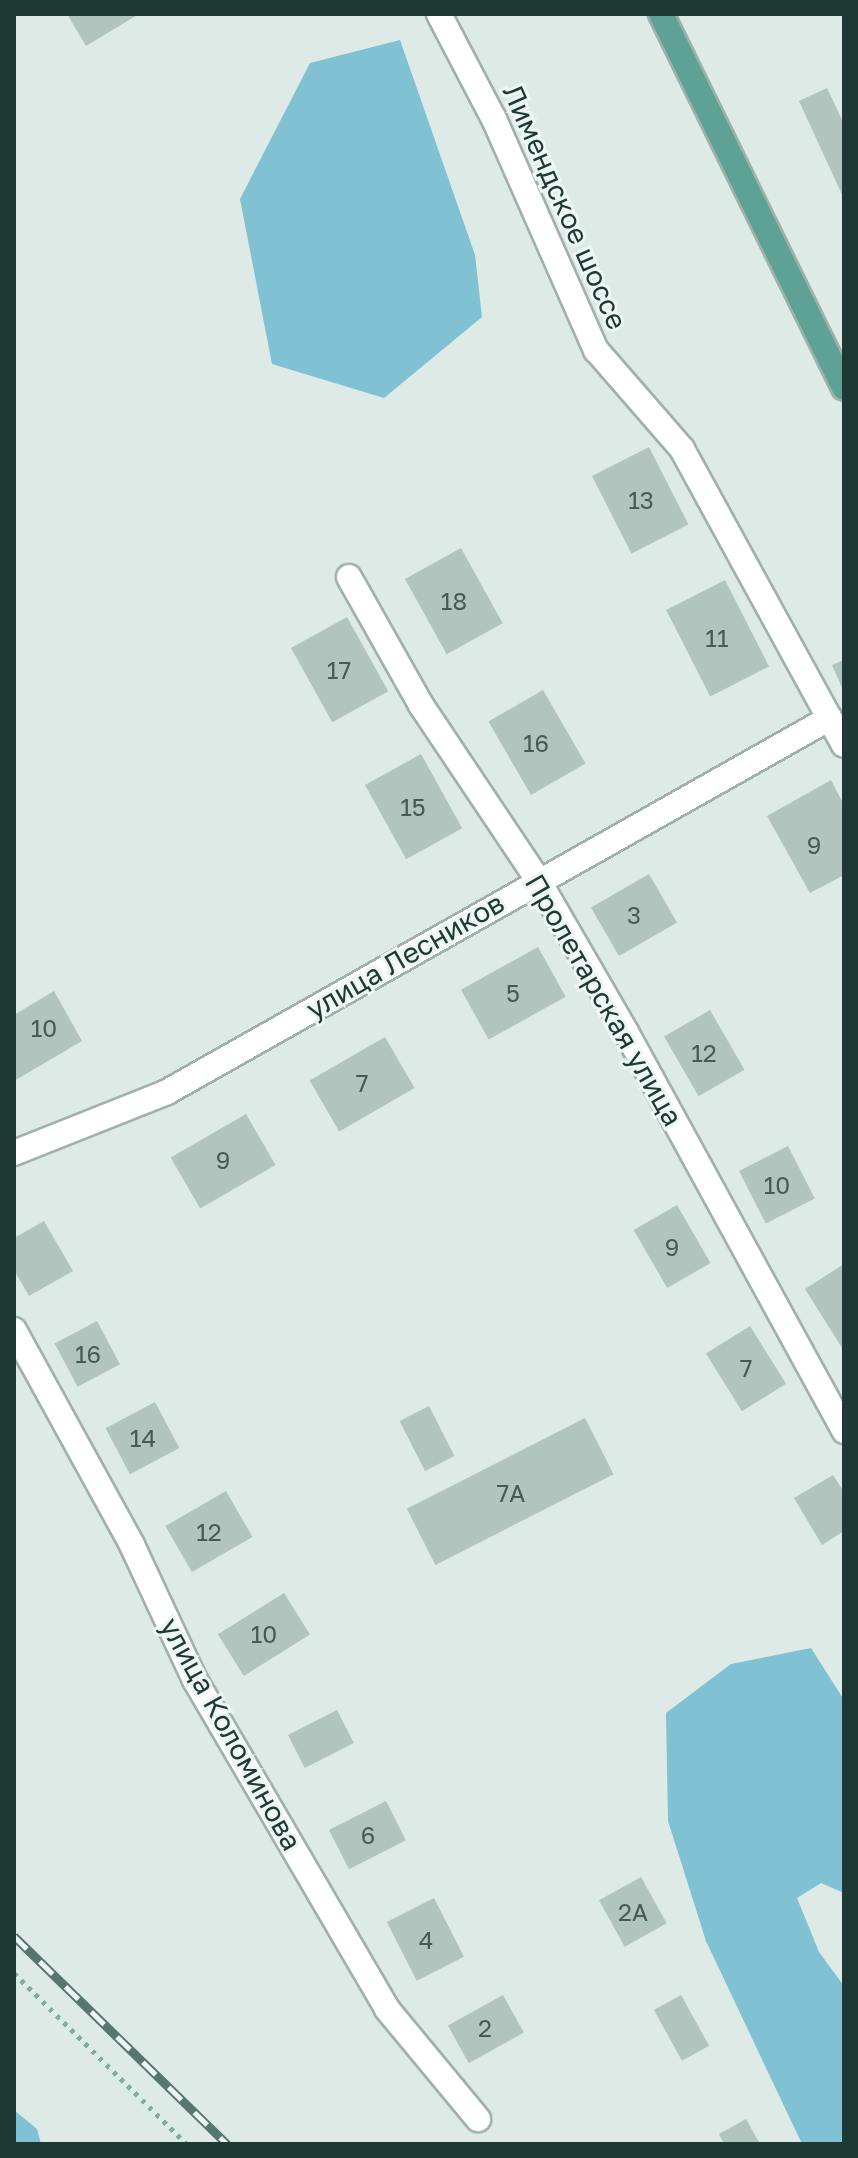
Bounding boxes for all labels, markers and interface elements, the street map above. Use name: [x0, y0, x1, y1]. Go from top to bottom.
street label: Лимендское шоссе: [496, 79, 634, 335]
house number: 13: [628, 486, 654, 514]
house number: 18: [441, 587, 467, 615]
house number: 11: [705, 624, 729, 652]
house number: 17: [327, 656, 351, 684]
house number: 16: [523, 729, 549, 757]
house number: 15: [400, 793, 426, 821]
house number: 9: [807, 831, 821, 859]
street label: Пролетарская улица: [518, 868, 690, 1132]
street label: улица Лесников: [300, 886, 510, 1026]
house number: 3: [627, 901, 641, 929]
house number: 5: [506, 979, 520, 1007]
house number: 10: [31, 1014, 57, 1042]
house number: 12: [691, 1039, 717, 1067]
house number: 7: [356, 1069, 368, 1097]
house number: 9: [216, 1146, 230, 1174]
house number: 10: [764, 1171, 790, 1199]
house number: 9: [665, 1233, 679, 1261]
house number: 16: [75, 1340, 101, 1368]
house number: 7: [740, 1354, 752, 1382]
house number: 14: [130, 1424, 156, 1452]
house number: 7А: [497, 1479, 525, 1507]
house number: 12: [196, 1518, 222, 1546]
street label: улица Коломинова: [153, 1612, 309, 1856]
house number: 10: [251, 1620, 277, 1648]
house number: 6: [361, 1821, 375, 1849]
house number: 2А: [618, 1898, 648, 1926]
house number: 4: [419, 1926, 433, 1954]
house number: 2: [478, 2014, 492, 2042]

